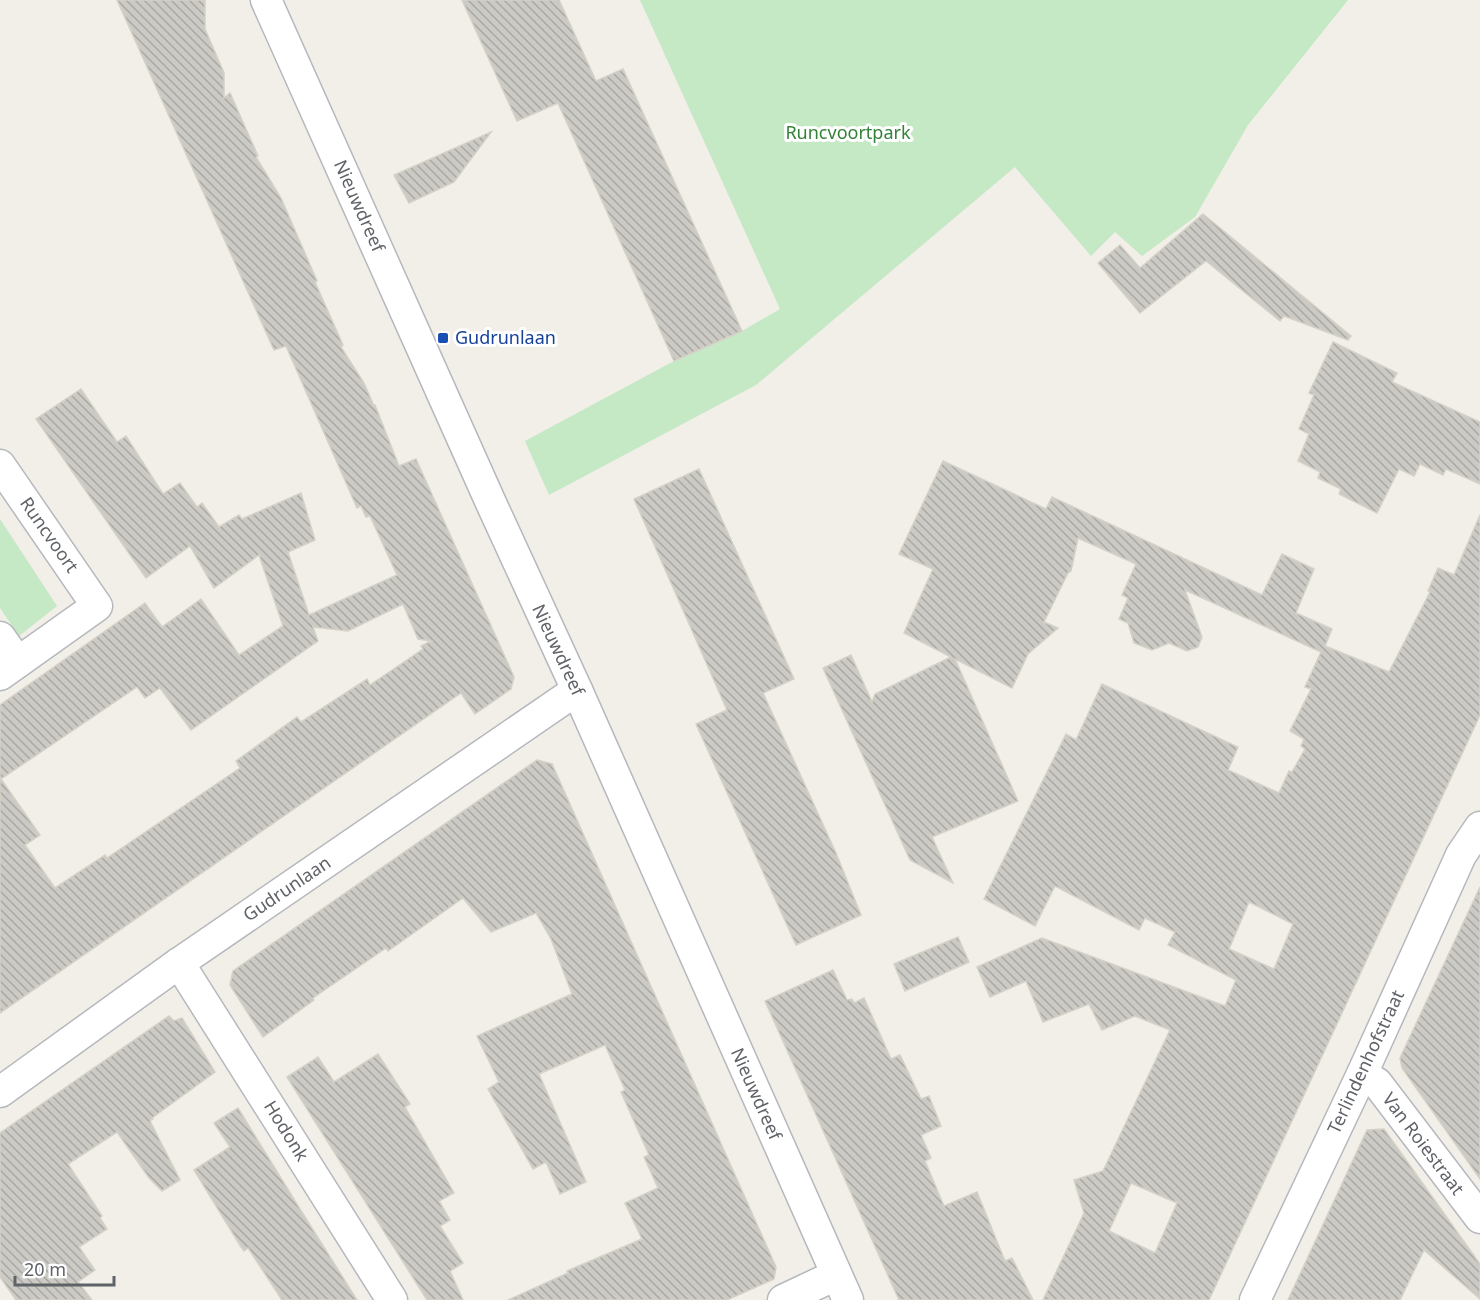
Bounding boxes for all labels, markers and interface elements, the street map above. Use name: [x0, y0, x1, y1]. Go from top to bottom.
park label: Runcvoortpark: [785, 120, 911, 144]
street label: Nieuwdreef: [329, 156, 391, 256]
place label: Gudrunlaan: [455, 325, 556, 349]
marker: Gudrunlaan: [436, 331, 450, 345]
street label: Runcvoort: [15, 492, 85, 577]
street label: Nieuwdreef: [527, 600, 591, 700]
street label: Gudrunlaan: [238, 850, 335, 926]
street label: Terlindenhofstraat: [1321, 985, 1409, 1137]
street label: Nieuwdreef: [726, 1044, 788, 1144]
street label: Van Roiestraat: [1377, 1087, 1470, 1200]
street label: Hodonk: [259, 1096, 315, 1166]
scale bar: [15, 1249, 114, 1287]
text: 20 m: [24, 1257, 66, 1281]

